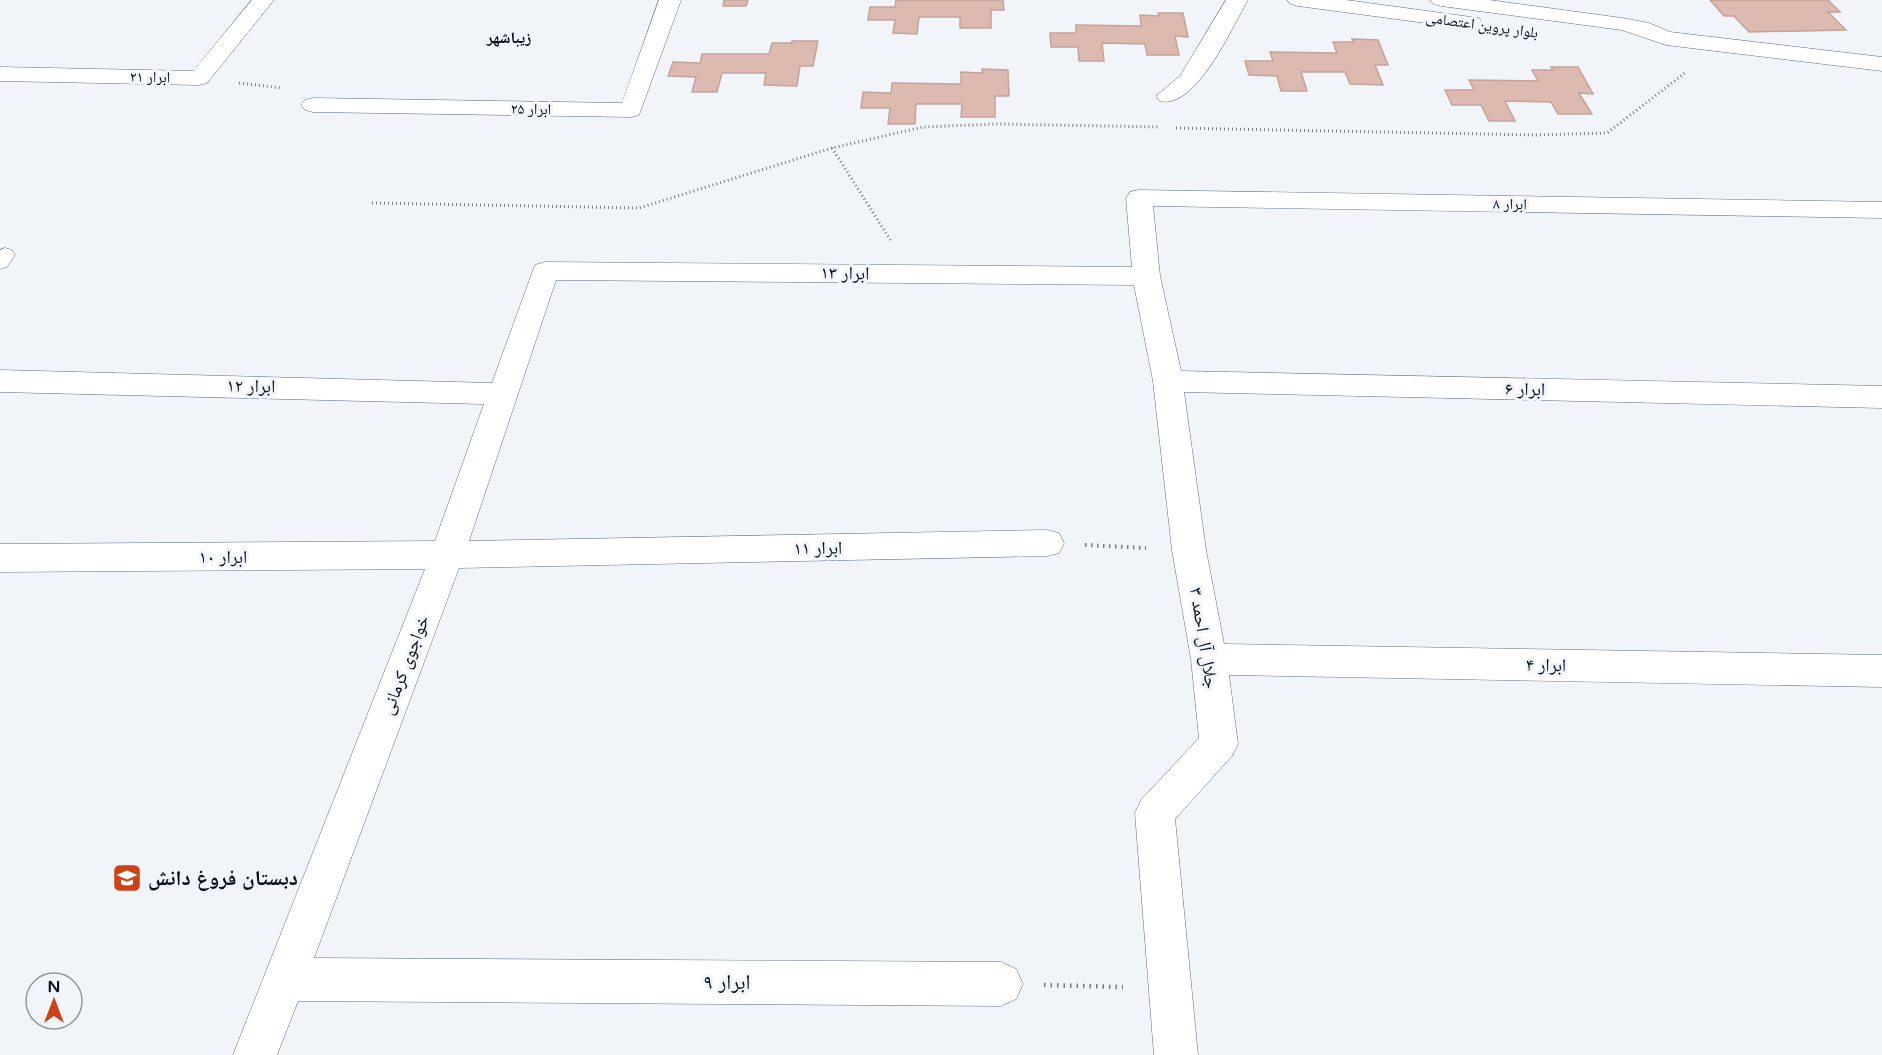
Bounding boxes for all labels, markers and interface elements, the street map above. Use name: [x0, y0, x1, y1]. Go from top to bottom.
street label: بلوار پروین اعتصامی: [1425, 8, 1539, 43]
district label: زیباشهر: [486, 28, 531, 48]
street label: ابرار ۲۱: [130, 68, 170, 86]
street label: ابرار ۲۵: [511, 100, 551, 118]
street label: ابرار ۸: [1493, 195, 1527, 213]
street label: ابرار ۱۳: [821, 262, 869, 284]
street label: ابرار ۱۲: [227, 375, 275, 397]
street label: ابرار ۶: [1505, 378, 1545, 400]
street label: ابرار ۱۱: [794, 537, 842, 559]
street label: ابرار ۱۰: [199, 546, 247, 568]
street label: جلال آل احمد ۳: [1185, 586, 1223, 690]
street label: خواجوی کرمانی: [376, 612, 434, 718]
street label: ابرار ۴: [1526, 654, 1566, 676]
school or university icon: دبستان فروغ دانش: [111, 862, 143, 894]
place label: دبستان فروغ دانش: [148, 866, 298, 891]
street label: ابرار ۹: [703, 970, 751, 995]
north arrow: [24, 971, 84, 1031]
text: N: [48, 977, 60, 997]

